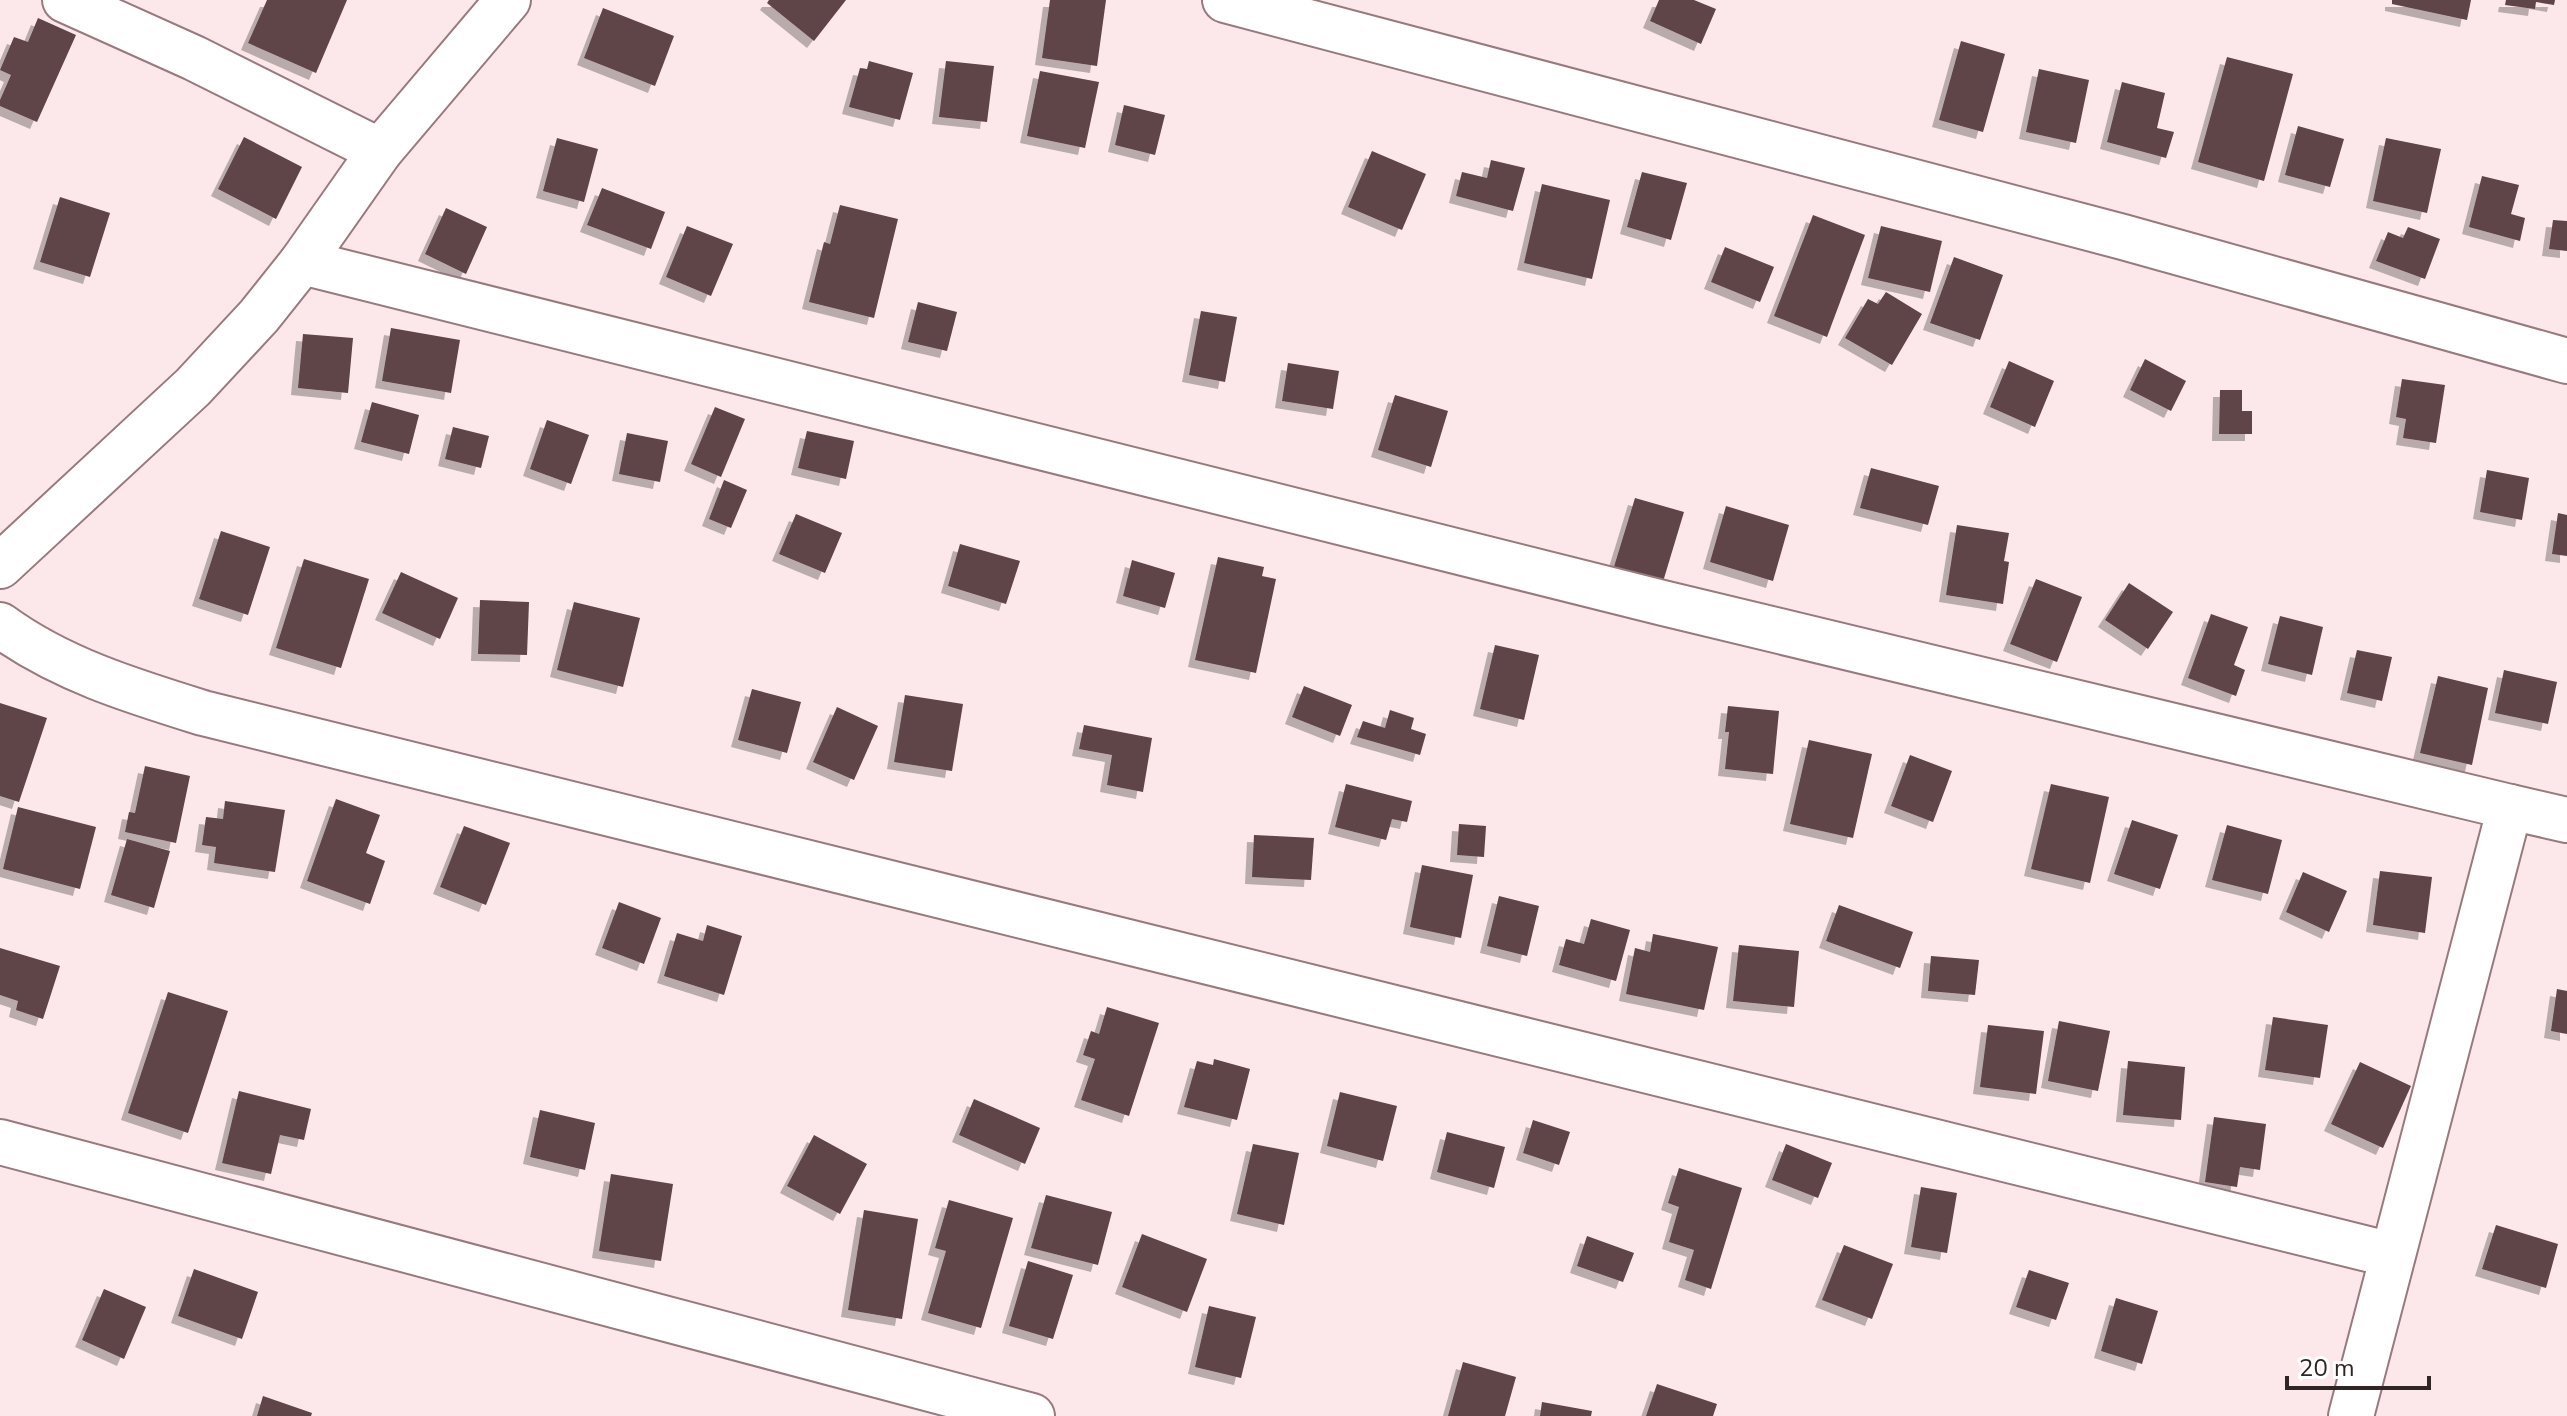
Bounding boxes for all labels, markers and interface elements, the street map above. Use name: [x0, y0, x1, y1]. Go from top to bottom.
scale bar: [2287, 1340, 2429, 1390]
text: 20 m: [2299, 1352, 2355, 1384]

